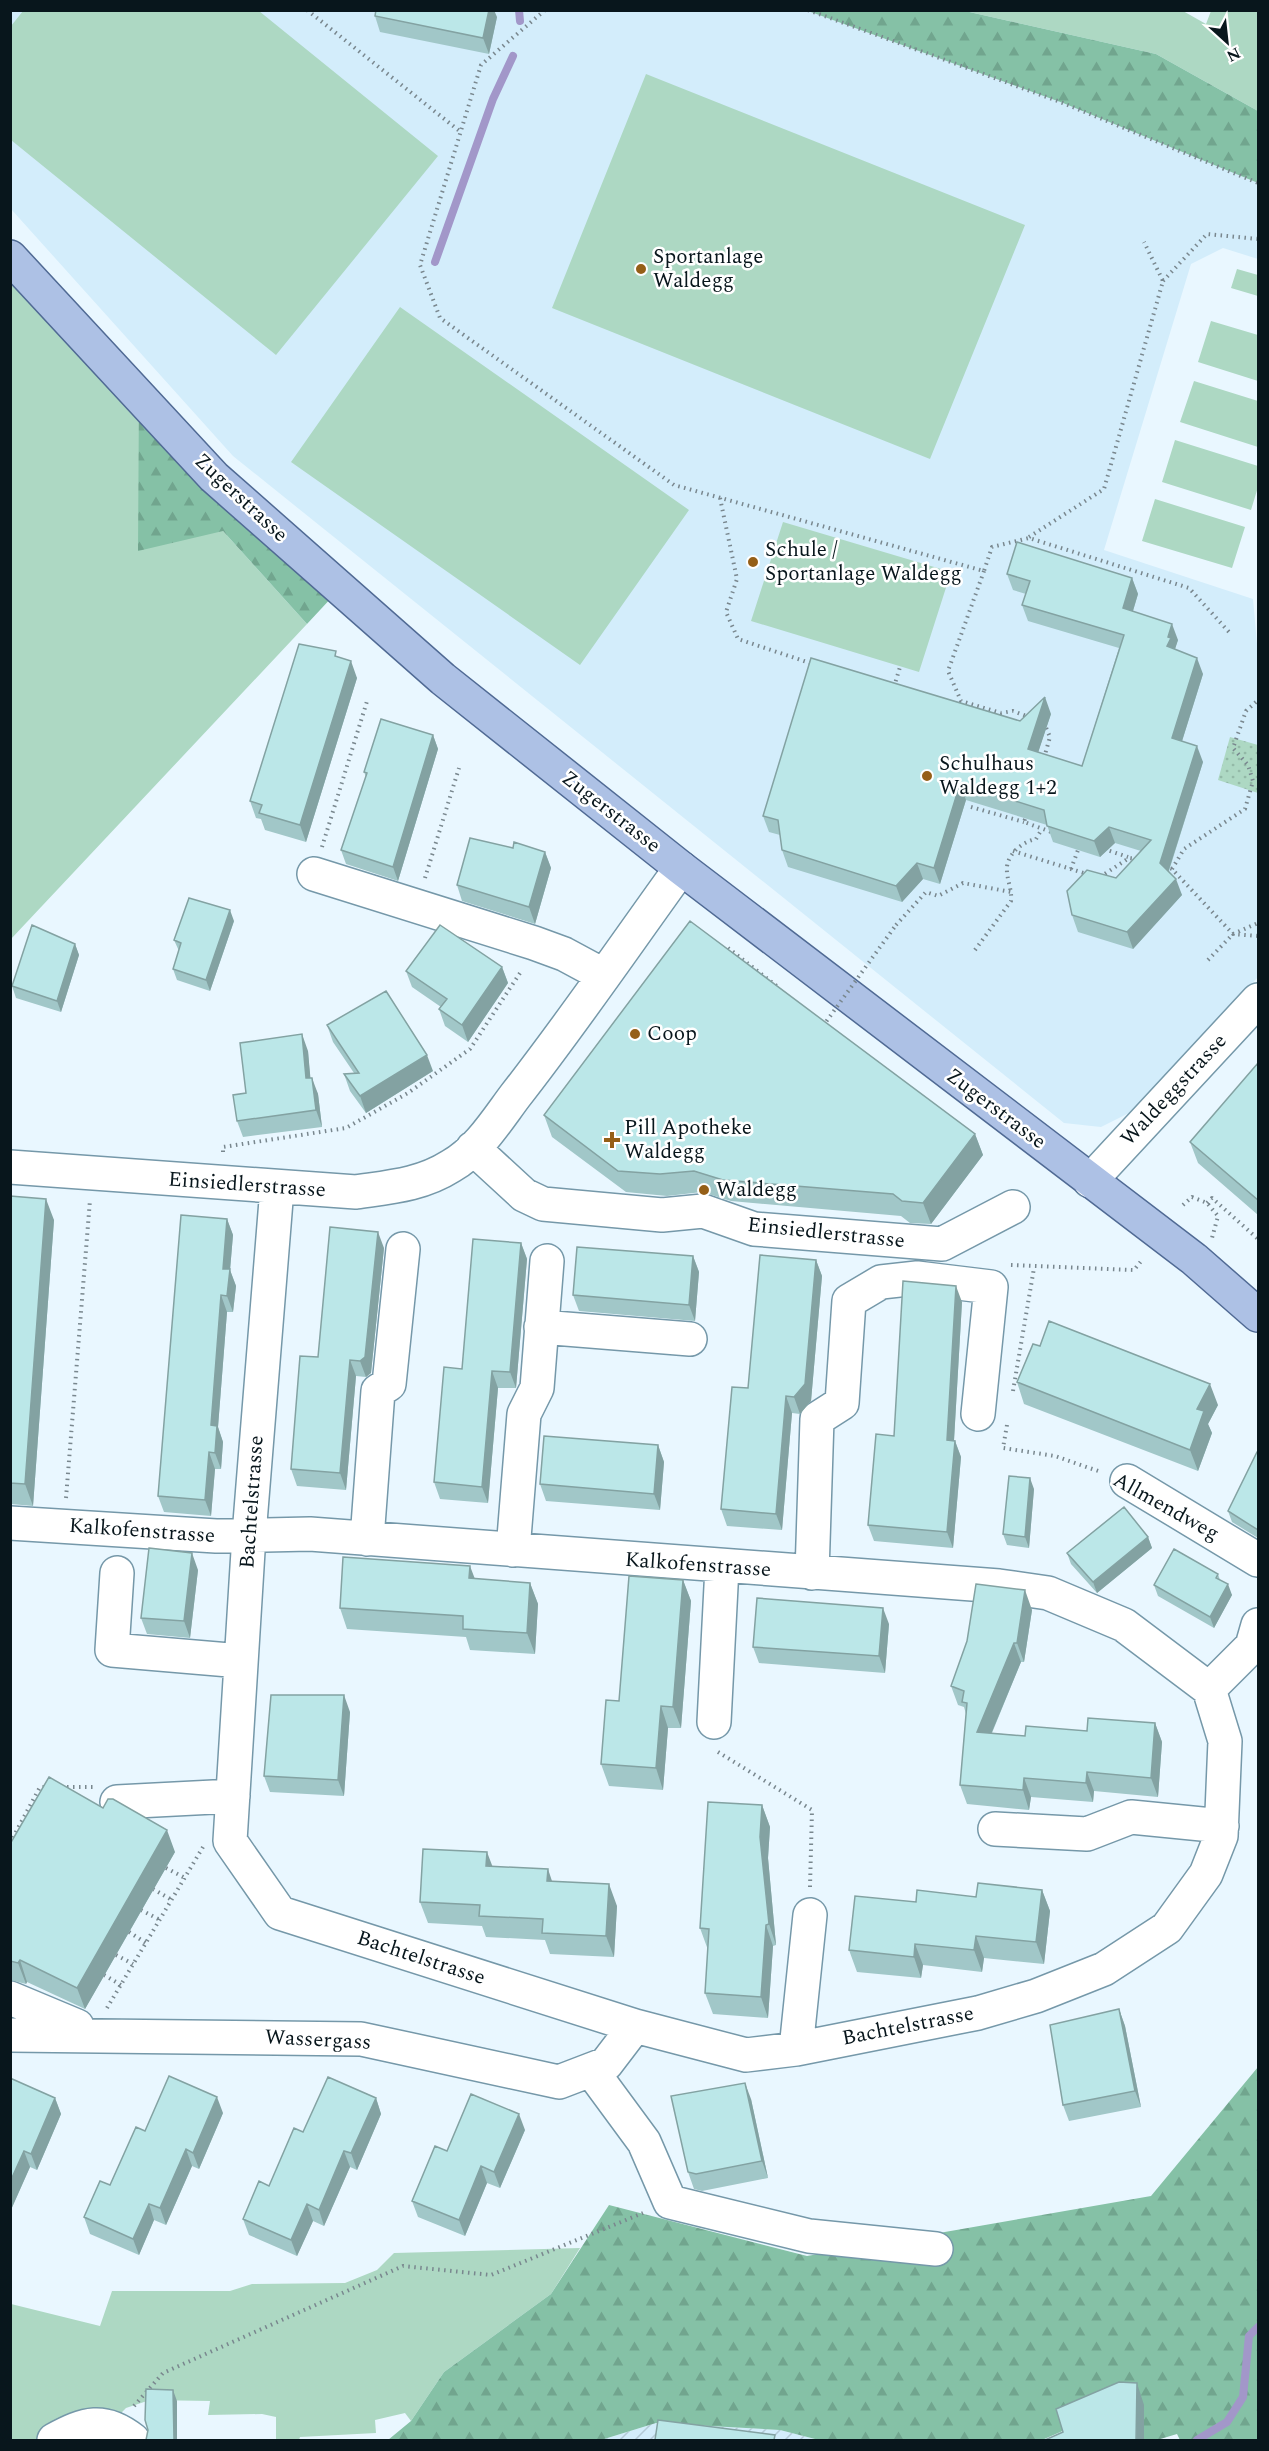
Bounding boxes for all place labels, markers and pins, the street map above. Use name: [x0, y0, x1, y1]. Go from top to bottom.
place label: Sportanlage Waldegg: [653, 241, 764, 297]
marker: Sportanlage Waldegg: [634, 262, 648, 276]
place label: Schule / Sportanlage Waldegg: [765, 534, 962, 590]
marker: Schule / Sportanlage Waldegg: [746, 555, 760, 569]
place label: Schulhaus Waldegg 1+2: [939, 748, 1057, 804]
marker: Schulhaus Waldegg 1+2: [920, 769, 934, 783]
place label: Coop: [647, 1018, 697, 1050]
marker: Coop: [628, 1027, 642, 1041]
place label: Pill Apotheke Waldegg: [624, 1112, 752, 1168]
marker: Pill Apotheke Waldegg: [605, 1133, 619, 1147]
place label: Waldegg: [716, 1174, 797, 1206]
marker: Waldegg: [697, 1183, 711, 1197]

